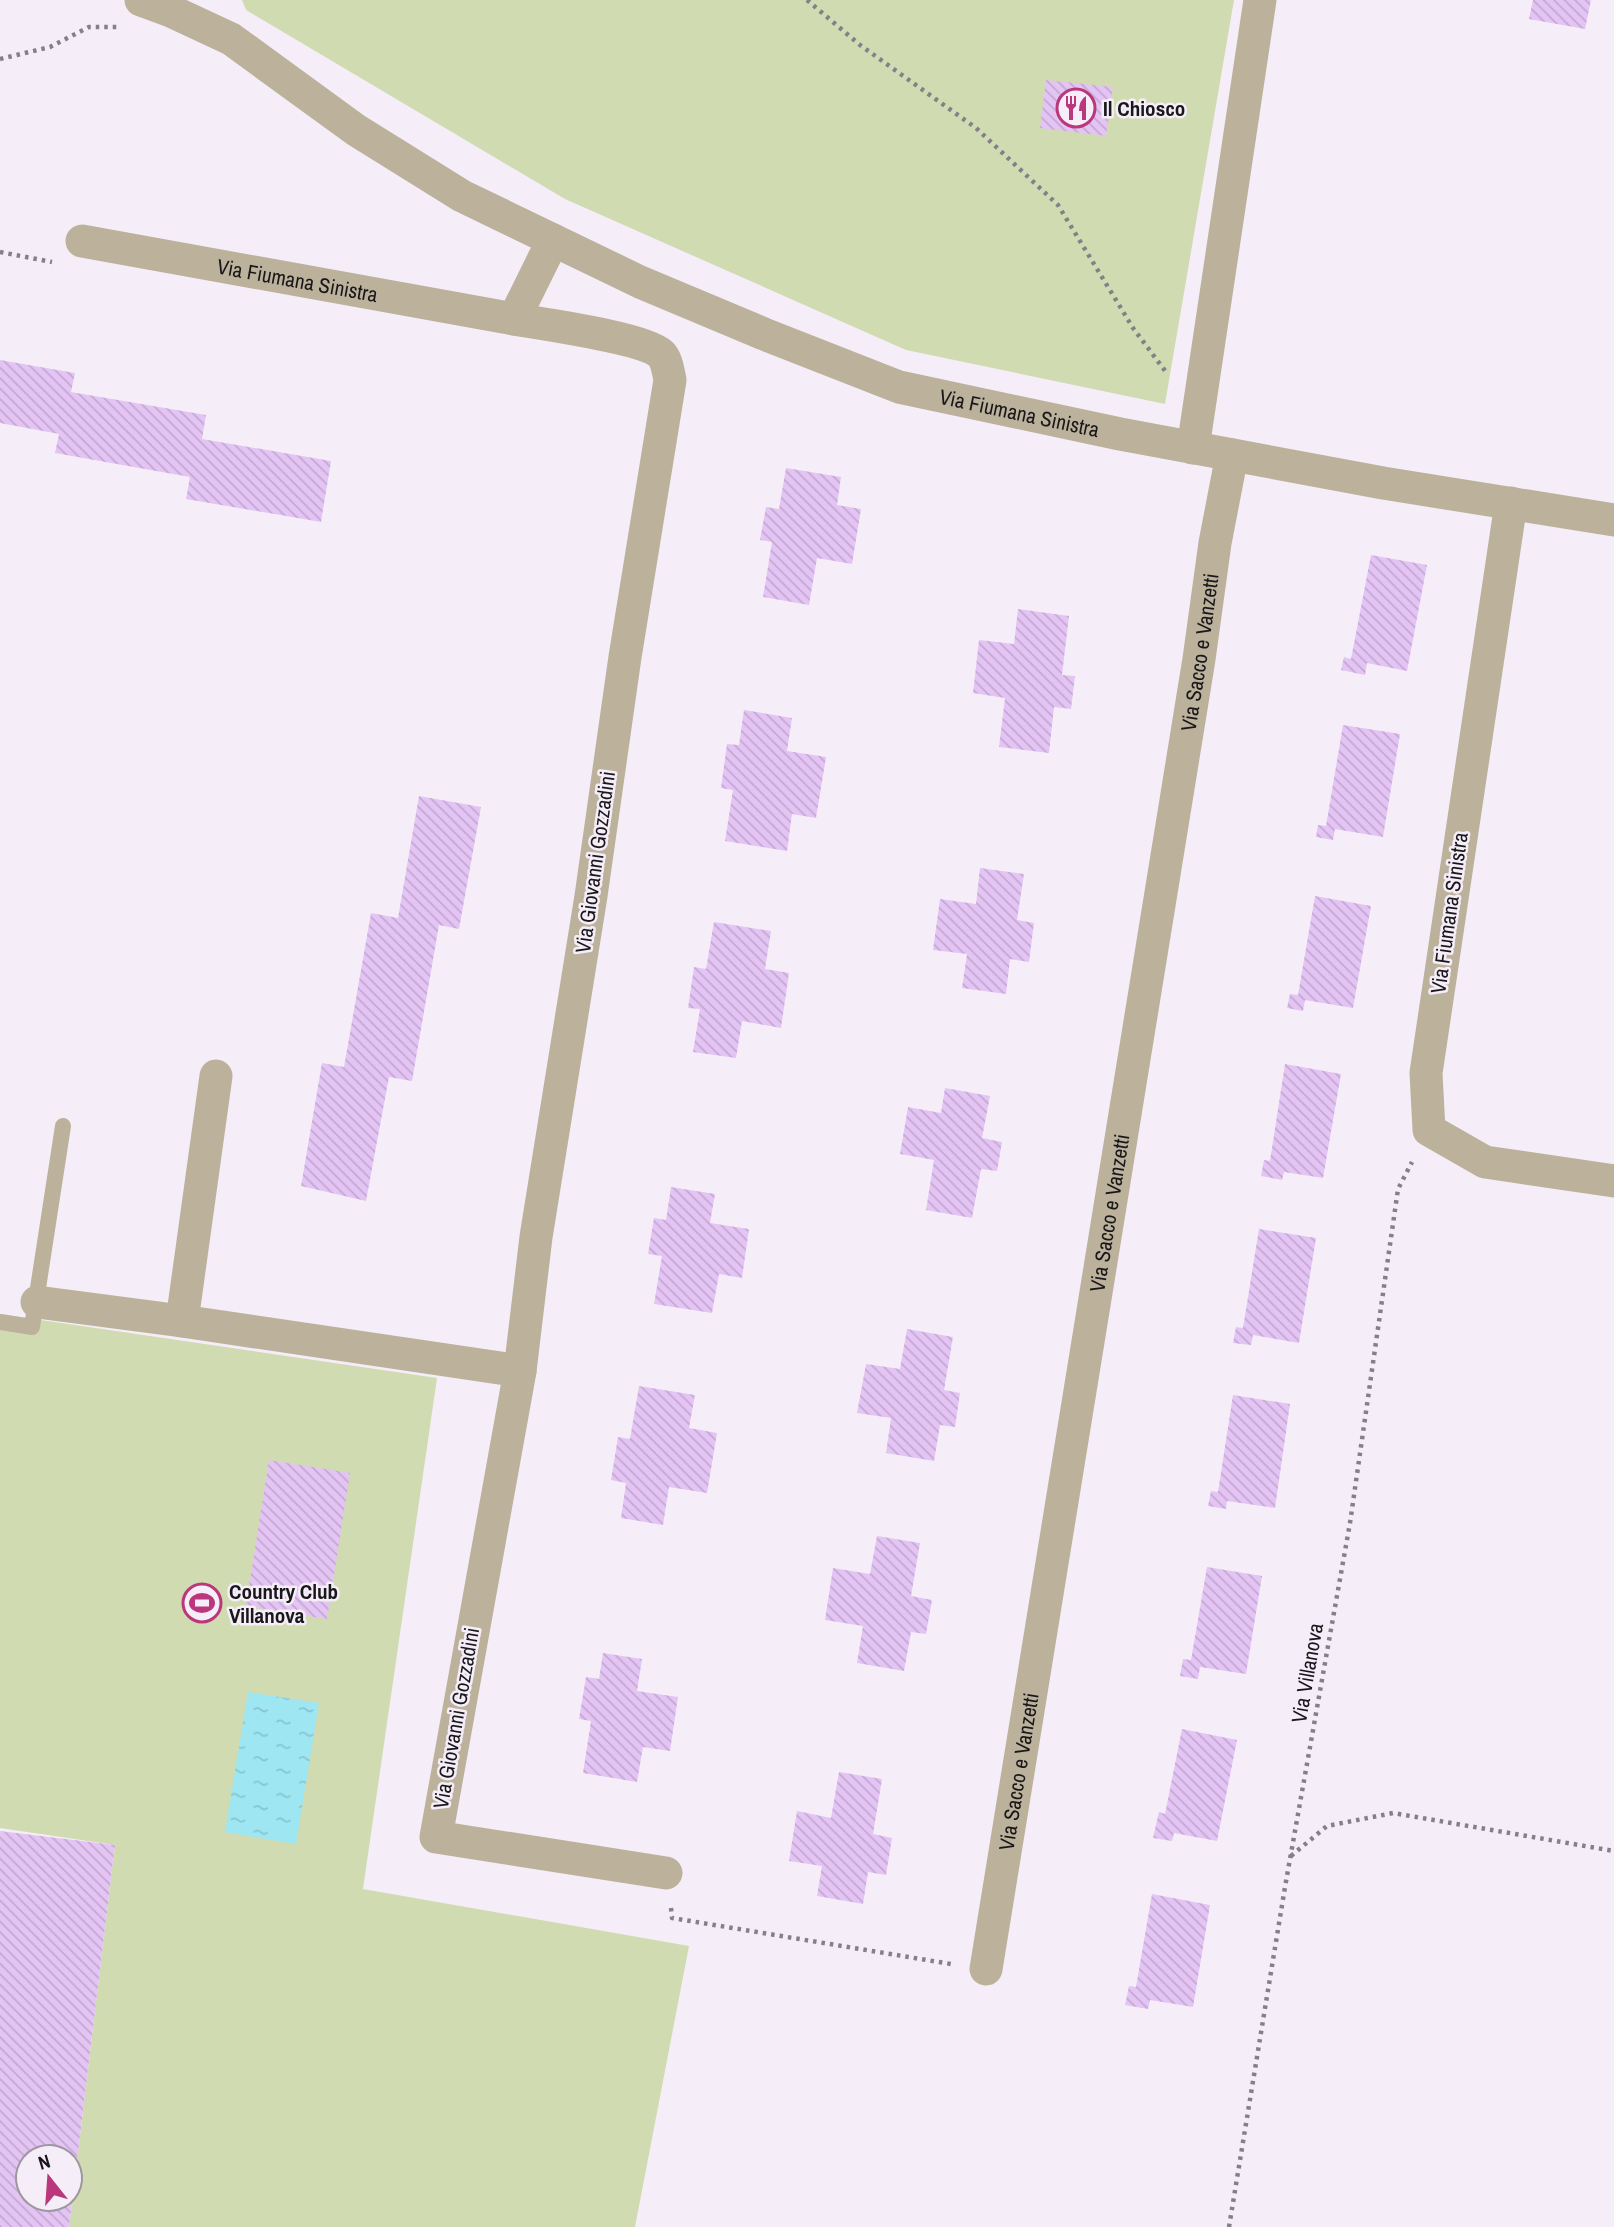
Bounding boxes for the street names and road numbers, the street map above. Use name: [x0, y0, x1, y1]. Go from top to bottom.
street label: Via Fiumana Sinistra: [215, 251, 380, 309]
street label: Via Fiumana Sinistra: [937, 382, 1102, 444]
street label: Via Sacco e Vanzetti: [1173, 571, 1225, 733]
street label: Via Giovanni Gozzadini: [568, 769, 622, 955]
street label: Via Fiumana Sinistra: [1423, 830, 1475, 995]
street label: Via Sacco e Vanzetti: [1082, 1132, 1136, 1294]
street label: Via Villanova: [1284, 1620, 1330, 1725]
street label: Via Giovanni Gozzadini: [426, 1625, 486, 1811]
street label: Via Sacco e Vanzetti: [991, 1691, 1045, 1853]

